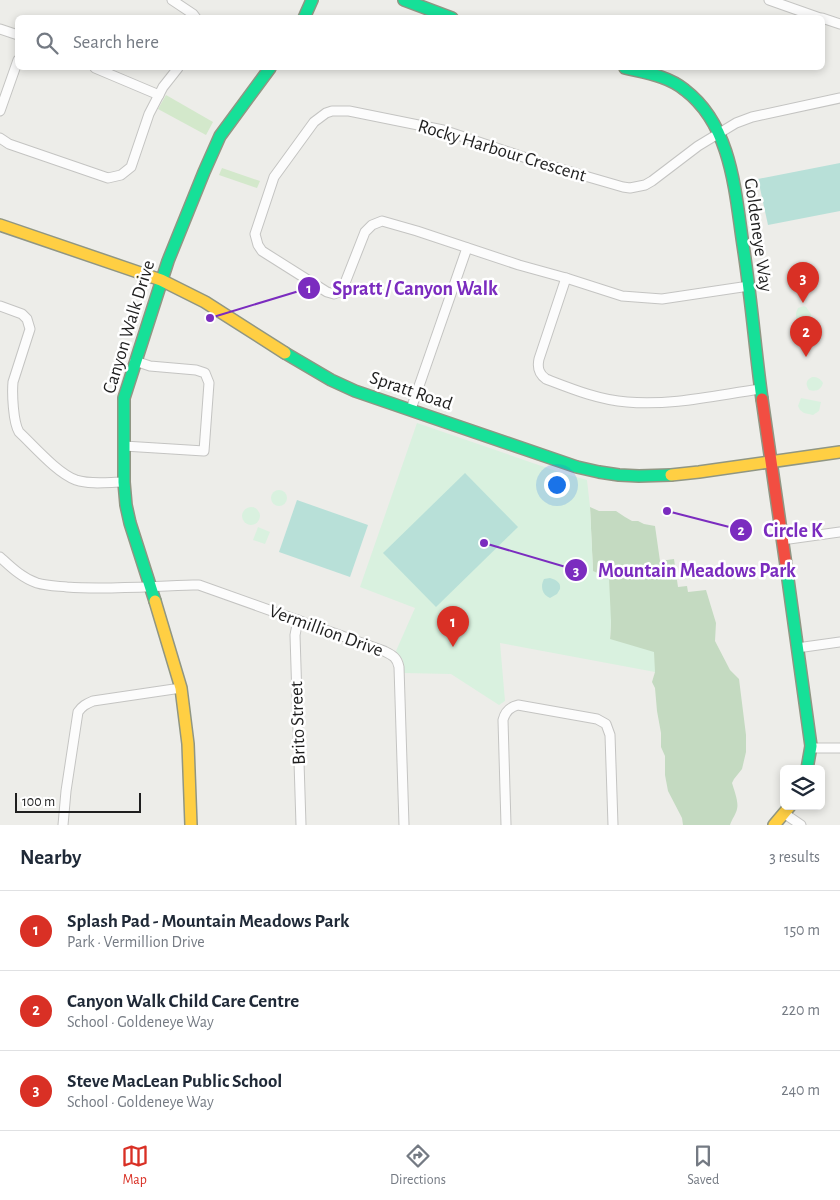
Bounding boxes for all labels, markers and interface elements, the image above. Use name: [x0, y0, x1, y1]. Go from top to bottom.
search box: [15, 15, 825, 70]
icon: search: [33, 29, 61, 57]
text: Search here: [73, 33, 159, 52]
street label: Rocky Harbour Crescent: [416, 116, 588, 186]
street label: Goldeneye Way: [741, 177, 775, 293]
street label: Canyon Walk Drive: [100, 258, 158, 396]
pin: 3: [787, 262, 819, 303]
callout: Spratt / Canyon Walk: [297, 270, 508, 305]
text: Spratt / Canyon Walk: [332, 279, 498, 299]
text: 1: [306, 281, 312, 296]
pin: 2: [790, 316, 822, 357]
street label: Spratt Road: [367, 368, 455, 414]
your location: [544, 472, 570, 498]
callout: Circle K: [728, 512, 833, 547]
text: Circle K: [763, 521, 823, 541]
text: 2: [737, 523, 745, 538]
callout: Mountain Meadows Park: [564, 553, 806, 588]
text: Mountain Meadows Park: [598, 561, 796, 581]
text: 3: [573, 564, 579, 579]
street label: Vermillion Drive: [266, 602, 386, 660]
pin: 1: [437, 606, 469, 647]
street label: Brito Street: [287, 681, 309, 765]
map controls: [780, 765, 825, 810]
button: layers: [780, 765, 825, 810]
scale bar: [15, 790, 141, 813]
text: 100 m: [22, 795, 55, 809]
text: Nearby: [20, 847, 81, 868]
text: 3 results: [769, 849, 820, 865]
text: Splash Pad - Mountain Meadows Park: [67, 912, 349, 931]
text: 1: [33, 922, 39, 938]
text: 150 m: [784, 922, 820, 938]
text: Park · Vermillion Drive: [67, 934, 205, 950]
text: Canyon Walk Child Care Centre: [67, 992, 299, 1011]
text: 2: [32, 1002, 40, 1018]
text: 220 m: [782, 1002, 820, 1018]
text: School · Goldeneye Way: [67, 1014, 214, 1030]
text: Steve MacLean Public School: [67, 1072, 282, 1091]
text: 3: [33, 1082, 39, 1098]
text: 240 m: [781, 1082, 820, 1098]
text: School · Goldeneye Way: [67, 1094, 214, 1110]
tab: Map: [121, 1142, 149, 1189]
tab: Directions: [390, 1142, 446, 1189]
tab: Saved: [687, 1142, 719, 1189]

